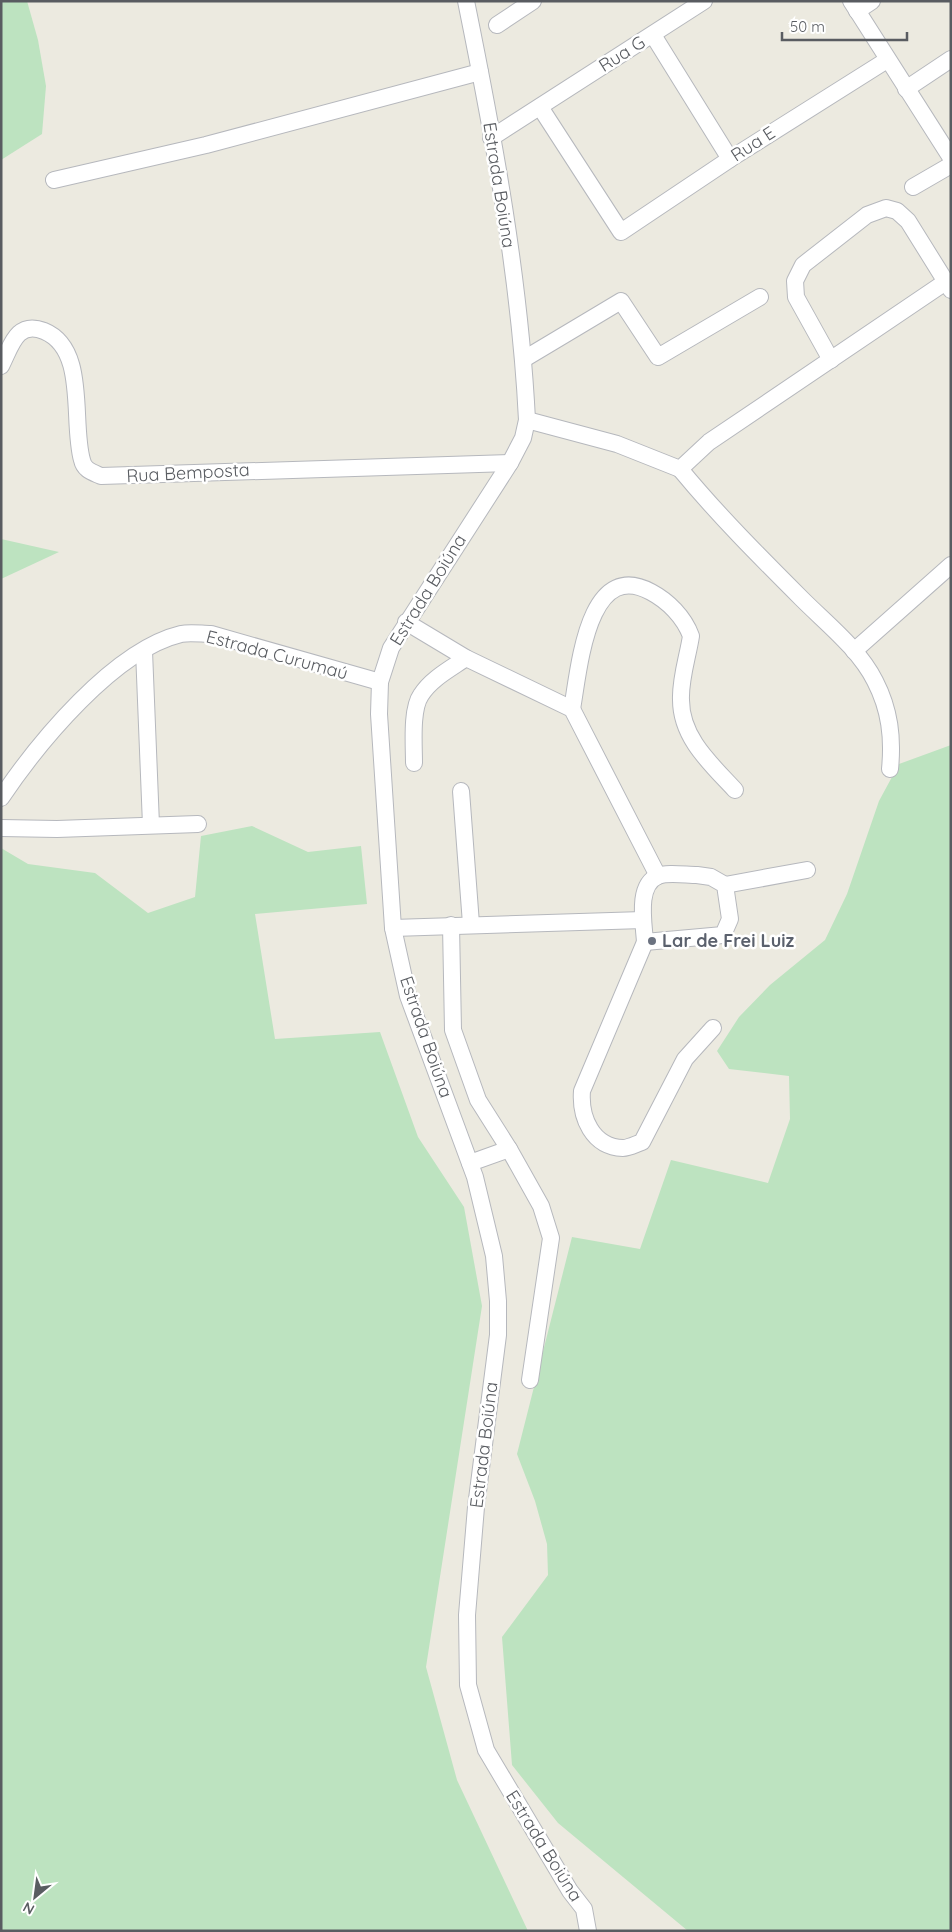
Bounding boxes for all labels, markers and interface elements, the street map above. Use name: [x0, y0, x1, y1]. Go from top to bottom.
scale bar: [782, 10, 907, 42]
text: 50 m: [790, 17, 825, 36]
street label: Rua G: [594, 30, 649, 77]
street label: Estrada Boiúna: [478, 120, 521, 249]
street label: Rua E: [726, 121, 779, 166]
street label: Rua Bemposta: [126, 458, 250, 487]
street label: Estrada Boiúna: [384, 530, 471, 650]
street label: Estrada Curumaú: [204, 625, 350, 684]
place label: Lar de Frei Luiz: [662, 929, 794, 952]
marker: Lar de Frei Luiz: [646, 935, 658, 947]
street label: Estrada Boiúna: [395, 973, 458, 1101]
street label: Estrada Boiúna: [464, 1380, 503, 1509]
street label: Estrada Boiúna: [501, 1786, 588, 1906]
north arrow: [10, 1872, 60, 1922]
text: N: [20, 1898, 38, 1919]

